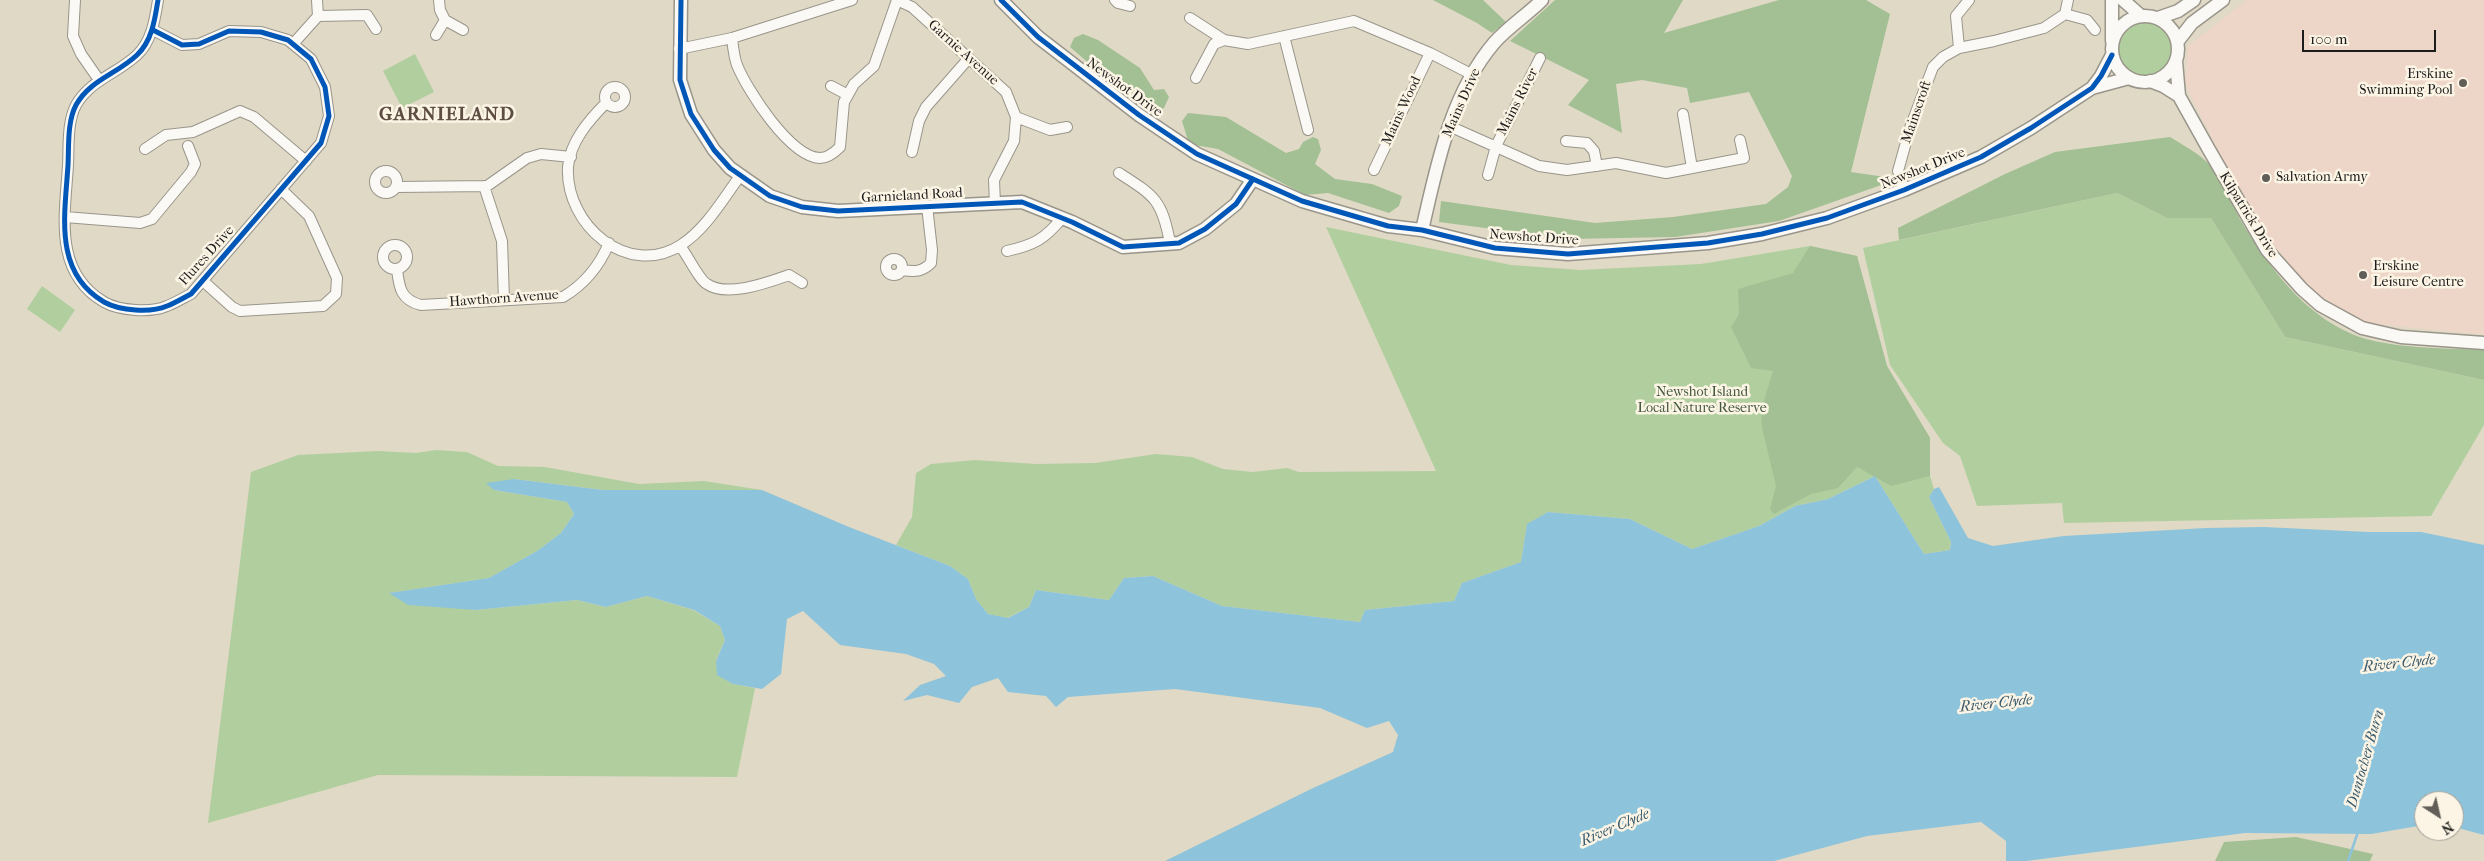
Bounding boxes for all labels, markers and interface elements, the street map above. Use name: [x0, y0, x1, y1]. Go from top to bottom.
street label: Garnie Avenue: [924, 17, 1002, 89]
scale bar: [2304, 20, 2438, 52]
text: 100 m: [2310, 30, 2348, 48]
street label: Newshot Drive: [1083, 55, 1165, 121]
street label: Mains River: [1494, 65, 1542, 139]
street label: Mains Drive: [1439, 66, 1485, 140]
place label: Erskine Swimming Pool: [2359, 67, 2453, 100]
street label: Mains Wood: [1379, 74, 1425, 148]
marker: Erskine Swimming Pool: [2457, 77, 2469, 89]
street label: Mainscroft: [1898, 78, 1936, 146]
district label: GARNIELAND: [378, 104, 516, 126]
street label: Newshot Drive: [1878, 144, 1968, 194]
street label: Kilpatrick Drive: [2215, 169, 2281, 261]
place label: Salvation Army: [2276, 170, 2368, 186]
marker: Salvation Army: [2260, 172, 2272, 184]
street label: Garnieland Road: [861, 185, 963, 207]
street label: Flures Drive: [176, 223, 238, 289]
street label: Newshot Drive: [1489, 226, 1579, 250]
place label: Erskine Leisure Centre: [2373, 259, 2464, 292]
marker: Erskine Leisure Centre: [2357, 269, 2369, 281]
street label: Hawthorn Avenue: [449, 287, 559, 311]
park label: Newshot Island Local Nature Reserve: [1637, 385, 1767, 418]
water label: River Clyde: [2362, 651, 2436, 677]
water label: River Clyde: [1959, 691, 2033, 717]
water label: Duntocher Burn: [2343, 708, 2389, 810]
north arrow: [2414, 791, 2464, 841]
water label: River Clyde: [1578, 805, 1652, 851]
text: N: [2438, 818, 2457, 838]

